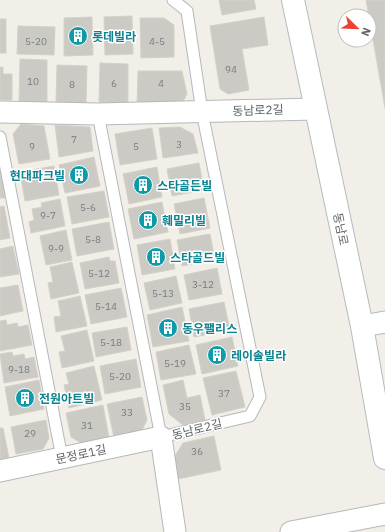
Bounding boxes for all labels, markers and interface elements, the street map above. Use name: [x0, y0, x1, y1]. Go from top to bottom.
north arrow: [337, 8, 377, 48]
building icon: 롯데빌라: [67, 25, 89, 47]
text: N: [358, 26, 374, 38]
place label: 롯데빌라: [92, 29, 136, 44]
house number: 5-20: [25, 35, 47, 48]
house number: 4-5: [149, 35, 165, 48]
house number: 94: [225, 63, 237, 76]
house number: 10: [27, 75, 39, 88]
house number: 6: [111, 77, 117, 90]
house number: 4: [158, 77, 164, 90]
house number: 8: [69, 78, 75, 91]
street label: 동남로2길: [232, 102, 284, 118]
house number: 7: [71, 133, 77, 146]
house number: 3: [176, 138, 182, 151]
house number: 9: [29, 140, 35, 153]
house number: 5: [133, 140, 139, 153]
building icon: 현대파크빌: [68, 164, 90, 186]
place label: 현대파크빌: [10, 168, 65, 183]
building icon: 스타골든빌: [132, 174, 154, 196]
place label: 스타골든빌: [157, 178, 212, 193]
house number: 5-6: [80, 201, 96, 214]
house number: 9-7: [40, 209, 56, 222]
building icon: 훼밀리빌: [137, 209, 159, 231]
street label: 동남로: [330, 211, 352, 247]
place label: 훼밀리빌: [162, 213, 206, 228]
house number: 5-8: [85, 233, 101, 246]
house number: 9-9: [48, 242, 64, 255]
building icon: 스타골드빌: [145, 246, 167, 268]
place label: 스타골드빌: [170, 250, 225, 265]
house number: 5-12: [88, 267, 110, 280]
house number: 3-12: [192, 278, 214, 291]
house number: 5-13: [152, 287, 174, 300]
house number: 5-14: [95, 300, 117, 313]
building icon: 동우팰리스: [157, 317, 179, 339]
place label: 동우팰리스: [182, 321, 237, 336]
house number: 5-18: [100, 336, 122, 349]
building icon: 레이솔빌라: [206, 344, 228, 366]
place label: 레이솔빌라: [231, 348, 286, 363]
house number: 5-19: [164, 357, 186, 370]
house number: 9-18: [8, 363, 30, 376]
house number: 5-20: [109, 370, 131, 383]
building icon: 전원아트빌: [14, 387, 36, 409]
house number: 37: [218, 387, 230, 400]
place label: 전원아트빌: [39, 391, 94, 406]
house number: 35: [179, 400, 191, 413]
house number: 33: [121, 406, 133, 419]
street label: 동남로2길: [170, 416, 224, 442]
house number: 31: [81, 419, 93, 432]
house number: 29: [24, 427, 36, 440]
street label: 문정로1길: [54, 441, 108, 467]
house number: 36: [191, 445, 203, 458]

